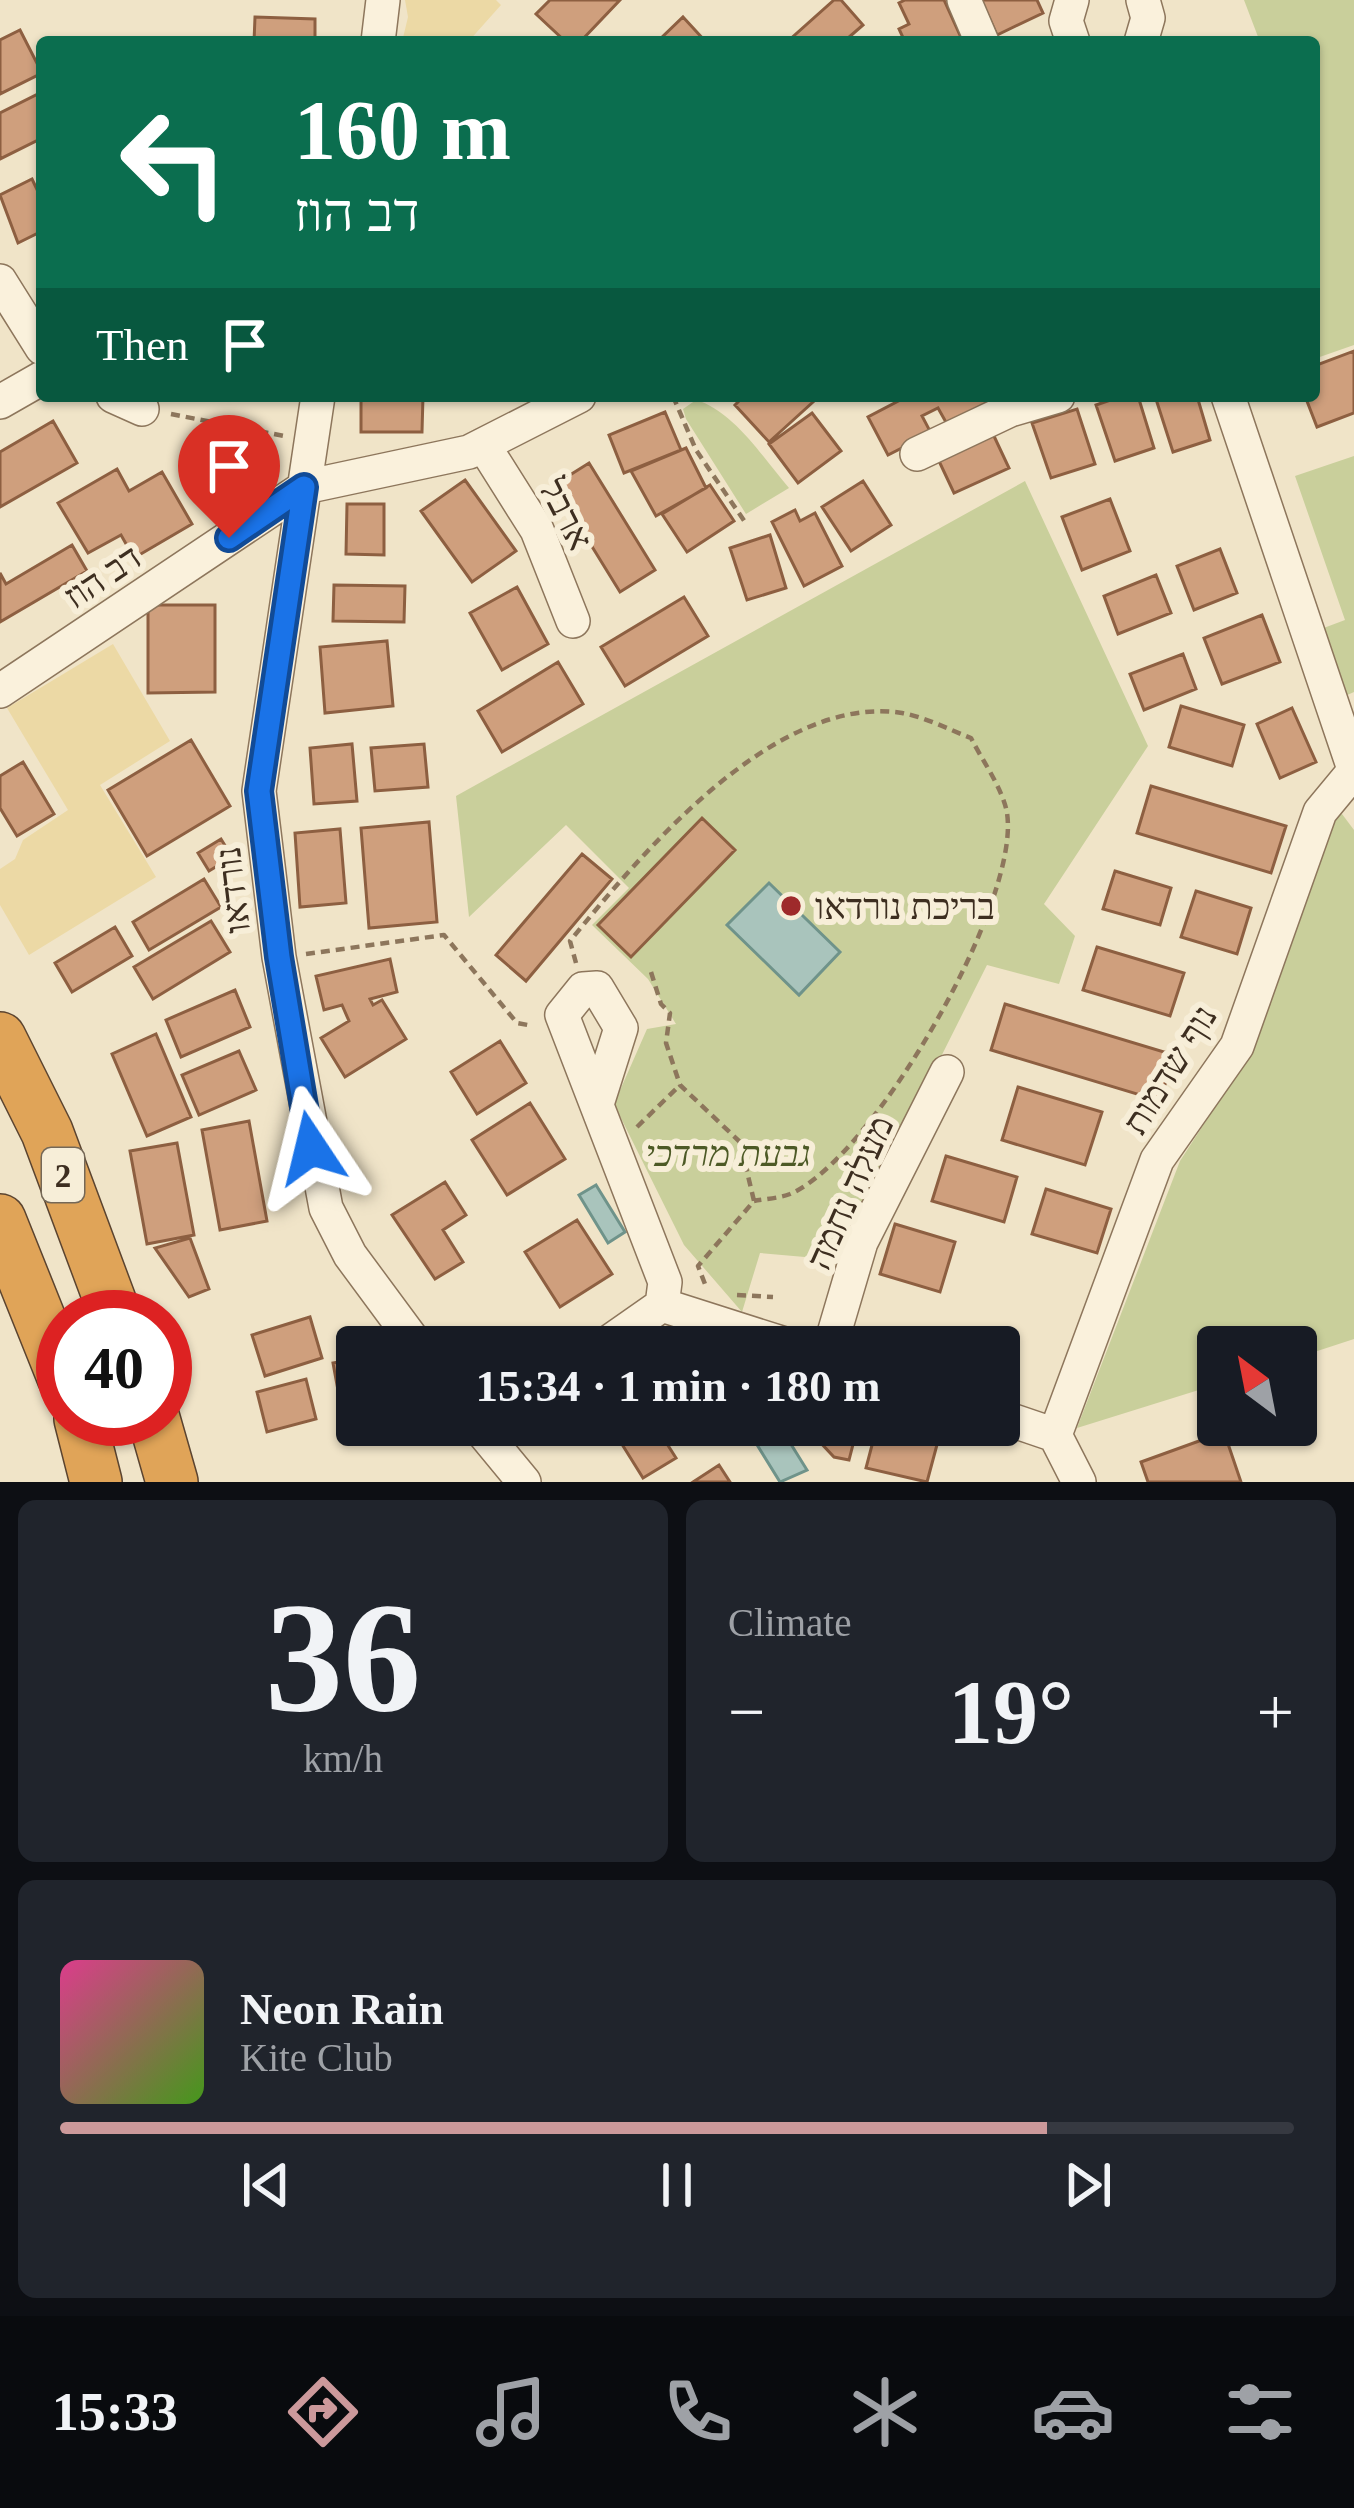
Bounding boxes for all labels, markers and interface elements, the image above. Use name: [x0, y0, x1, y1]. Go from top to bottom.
icon: left: [96, 84, 252, 240]
text: 160 m: [294, 84, 511, 177]
text: דב הוז: [294, 183, 419, 243]
icon: arrive: [212, 312, 278, 378]
text: Then: [96, 320, 188, 370]
pin: [178, 415, 280, 538]
icon: arrive: [196, 433, 262, 499]
street label: ארבל: [531, 472, 601, 556]
street label: דב הוז: [57, 537, 148, 617]
street label: נורדאו: [208, 844, 258, 935]
place label: בריכת נורדאו: [815, 887, 995, 927]
marker: בריכת נורדאו: [778, 893, 804, 919]
street label: נוף שדמות: [1115, 998, 1225, 1141]
position arrow: [248, 1085, 374, 1211]
street label: מעלה נחמה: [798, 1110, 901, 1275]
park label: גבעת מרדכי: [645, 1134, 811, 1174]
road number: 2: [42, 1148, 84, 1202]
speed limit sign: 40: [36, 1290, 192, 1446]
north arrow: [1197, 1326, 1317, 1446]
map controls: [1197, 1326, 1317, 1446]
text: 15:34 · 1 min · 180 m: [476, 1361, 881, 1411]
text: 36: [265, 1571, 421, 1744]
text: Climate: [728, 1601, 851, 1644]
text: 19°: [948, 1663, 1074, 1762]
text: −: [728, 1675, 765, 1748]
text: +: [1257, 1675, 1294, 1748]
text: km/h: [303, 1737, 383, 1780]
text: Neon Rain: [240, 1984, 444, 2034]
text: Kite Club: [240, 2036, 393, 2079]
icon: previous: [233, 2152, 299, 2218]
icon: pause: [644, 2152, 710, 2218]
icon: next: [1055, 2152, 1121, 2218]
icon: directions: [281, 2370, 365, 2454]
icon: music: [469, 2370, 553, 2454]
icon: phone: [656, 2370, 740, 2454]
icon: climate: [843, 2370, 927, 2454]
icon: car: [1031, 2370, 1115, 2454]
icon: filters: [1218, 2370, 1302, 2454]
text: 15:33: [52, 2382, 178, 2442]

